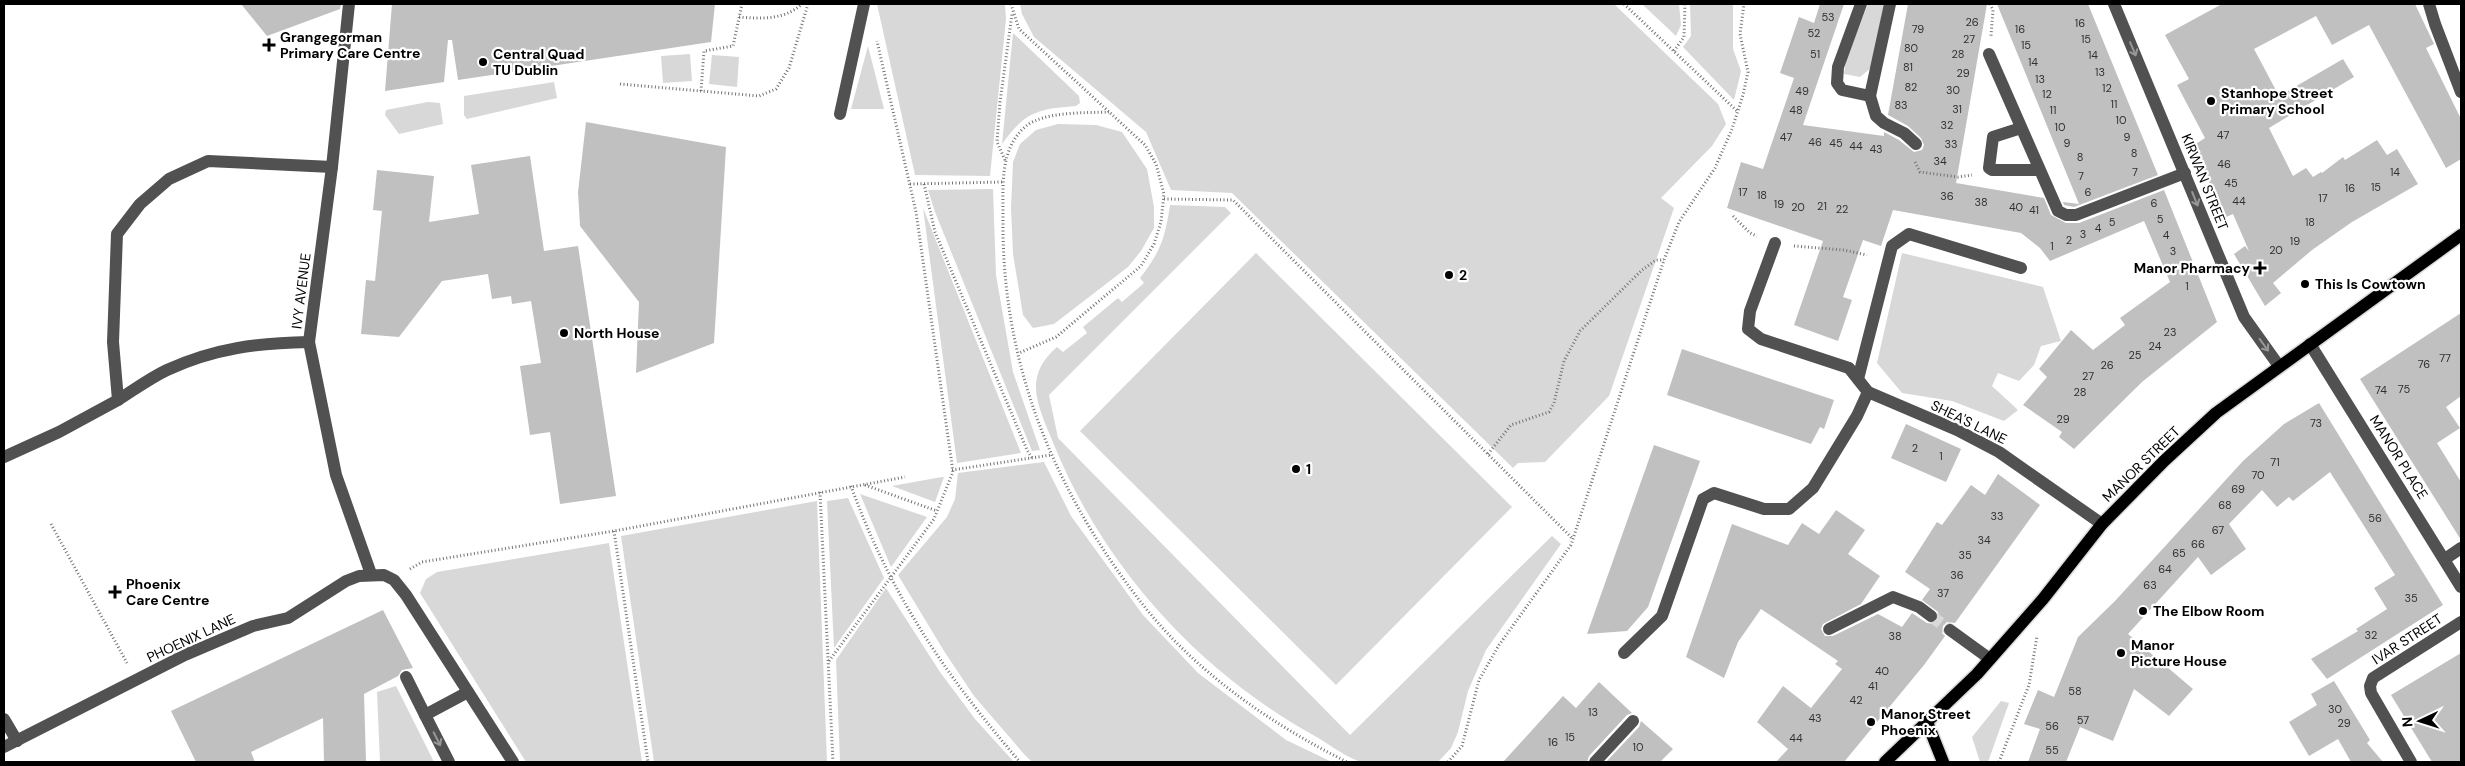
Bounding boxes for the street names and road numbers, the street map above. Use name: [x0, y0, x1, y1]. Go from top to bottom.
street label: KIRWAN STREET: [2177, 131, 2233, 233]
street label: IVY AVENUE: [287, 252, 315, 330]
street label: SHEA'S LANE: [1928, 396, 2010, 448]
street label: MANOR PLACE: [2366, 412, 2432, 502]
street label: MANOR STREET: [2098, 422, 2184, 506]
street label: IVAR STREET: [2368, 609, 2446, 668]
street label: PHOENIX LANE: [144, 610, 238, 666]

